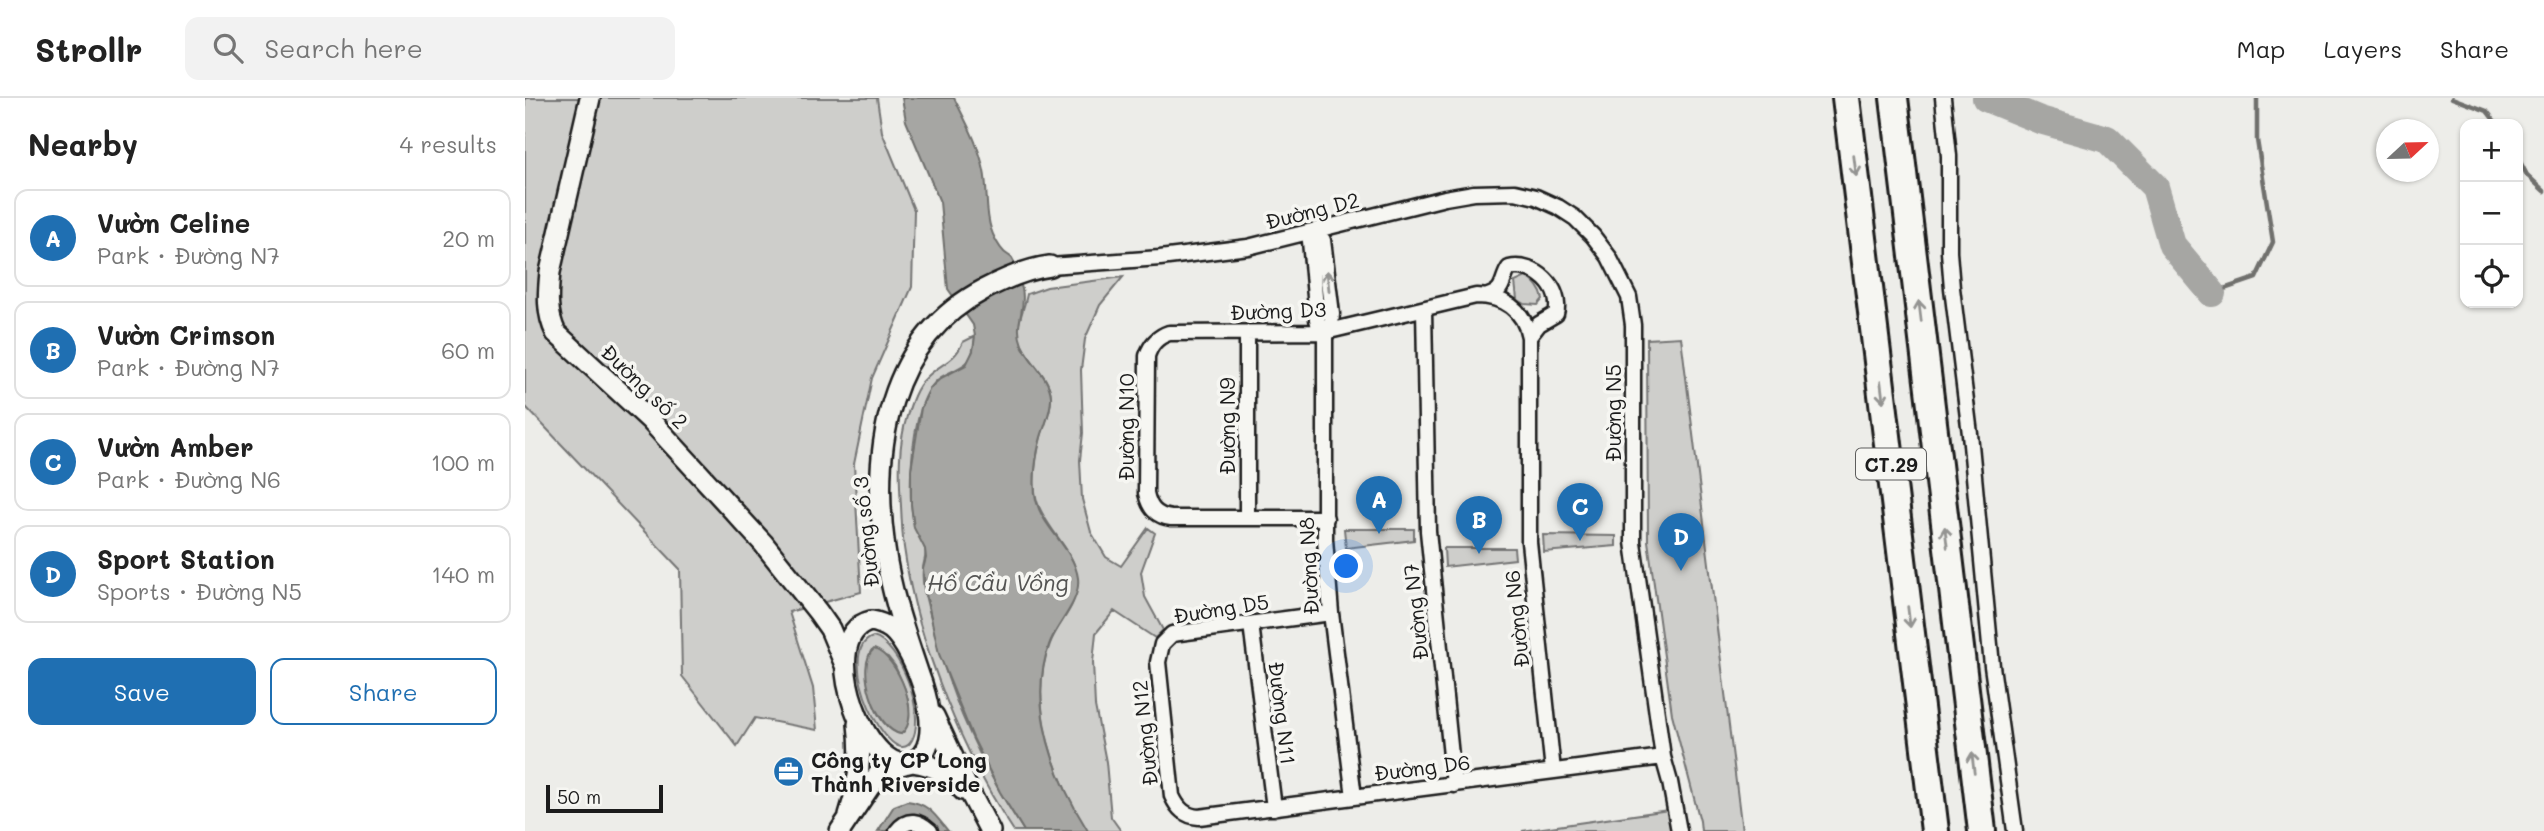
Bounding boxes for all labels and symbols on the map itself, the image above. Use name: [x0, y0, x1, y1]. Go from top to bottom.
north arrow: [2376, 119, 2439, 182]
one-way arrow: [1848, 154, 1861, 177]
street label: Đường D2: [1262, 185, 1362, 235]
one-way arrow: [1321, 270, 1334, 293]
street label: Đường D3: [1229, 295, 1327, 325]
one-way arrow: [1913, 301, 1926, 323]
street label: Đường số 2: [596, 338, 694, 434]
street label: Đường N5: [1599, 364, 1626, 462]
street label: Đường N10: [1112, 373, 1139, 481]
street label: Đường N9: [1213, 377, 1240, 475]
one-way arrow: [1875, 380, 1888, 402]
road number: CT.29: [1856, 448, 1926, 480]
street label: Đường số 3: [846, 475, 884, 589]
pin: A: [1356, 476, 1402, 534]
pin: C: [1557, 483, 1603, 541]
pin: B: [1456, 496, 1502, 554]
pin: D: [1658, 513, 1704, 571]
street label: Đường N8: [1292, 516, 1324, 616]
one-way arrow: [1940, 527, 1953, 549]
your location: [1329, 549, 1363, 583]
street label: Đường N7: [1397, 562, 1433, 662]
water label: Hồ Cầu Vồng: [927, 567, 1069, 597]
street label: Đường N6: [1497, 569, 1535, 669]
street label: Đường D5: [1171, 587, 1271, 629]
one-way arrow: [1903, 606, 1916, 628]
street label: Đường N11: [1263, 660, 1303, 766]
street label: Đường N12: [1125, 679, 1163, 787]
place label: Công ty CP Long Thành Riverside: [811, 746, 987, 797]
street label: Đường D6: [1372, 748, 1472, 786]
one-way arrow: [1967, 752, 1980, 775]
office icon: Công ty CP Long Thành Riverside: [771, 754, 805, 788]
scale bar: [546, 782, 663, 814]

